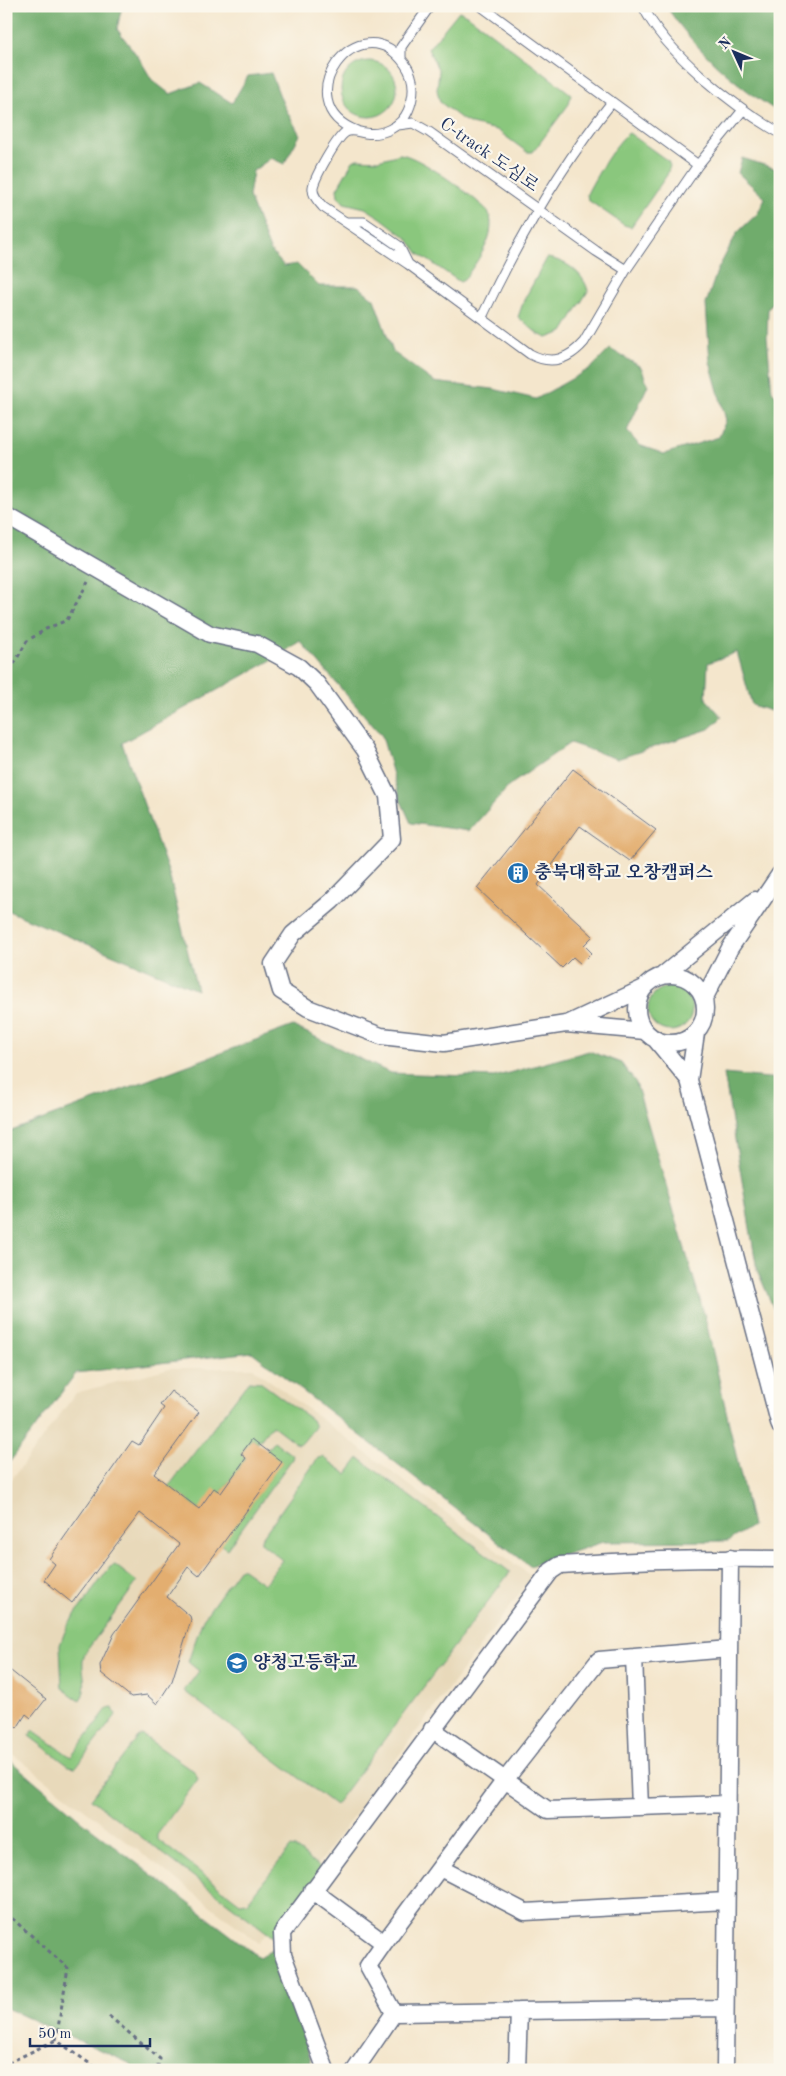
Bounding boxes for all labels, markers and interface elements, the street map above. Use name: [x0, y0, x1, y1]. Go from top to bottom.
north arrow: [708, 28, 758, 78]
text: N: [717, 35, 734, 52]
street label: C-track 도심로: [436, 114, 542, 196]
building icon: 충북대학교 오창캠퍼스: [506, 861, 530, 885]
place label: 충북대학교 오창캠퍼스: [534, 862, 714, 882]
school or university icon: 양청고등학교: [225, 1651, 249, 1675]
place label: 양청고등학교: [253, 1652, 358, 1672]
scale bar: [30, 2016, 150, 2048]
text: 50 m: [38, 2027, 72, 2042]

